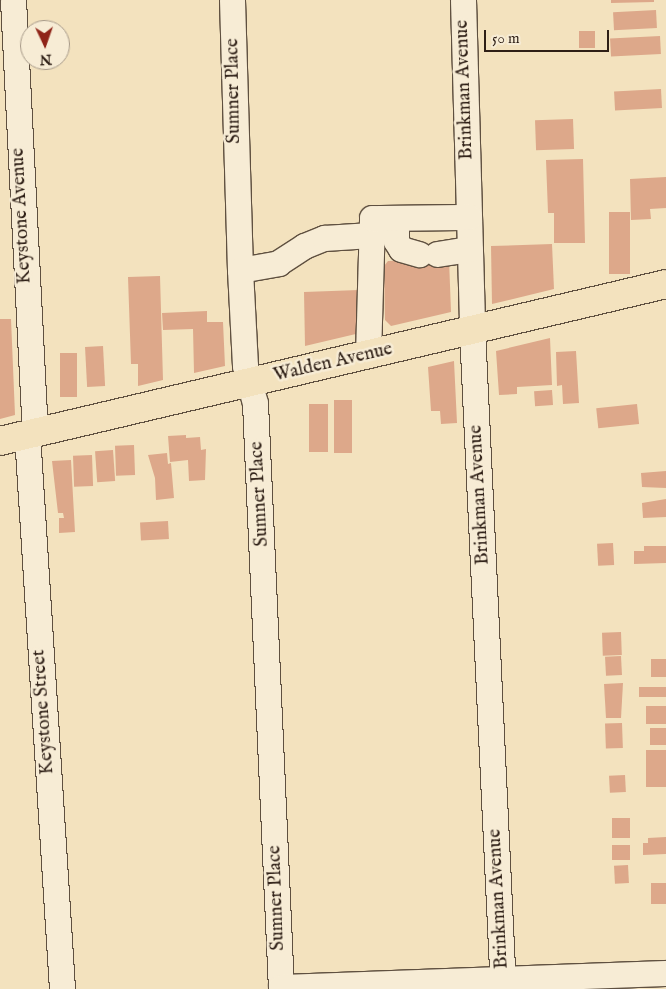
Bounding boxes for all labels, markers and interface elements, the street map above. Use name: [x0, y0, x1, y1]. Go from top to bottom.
north arrow: [20, 20, 70, 70]
street label: Brinkman Avenue: [451, 20, 479, 160]
scale bar: [486, 20, 611, 52]
text: 50 m: [492, 29, 520, 48]
street label: Sumner Place: [222, 38, 246, 144]
text: N: [39, 50, 52, 68]
street label: Keystone Avenue: [7, 147, 37, 285]
street label: Walden Avenue: [271, 338, 395, 388]
street label: Brinkman Avenue: [465, 424, 495, 566]
street label: Sumner Place: [246, 441, 274, 547]
street label: Keystone Street: [28, 649, 60, 775]
street label: Brinkman Avenue: [484, 828, 514, 970]
street label: Sumner Place: [264, 845, 290, 951]

